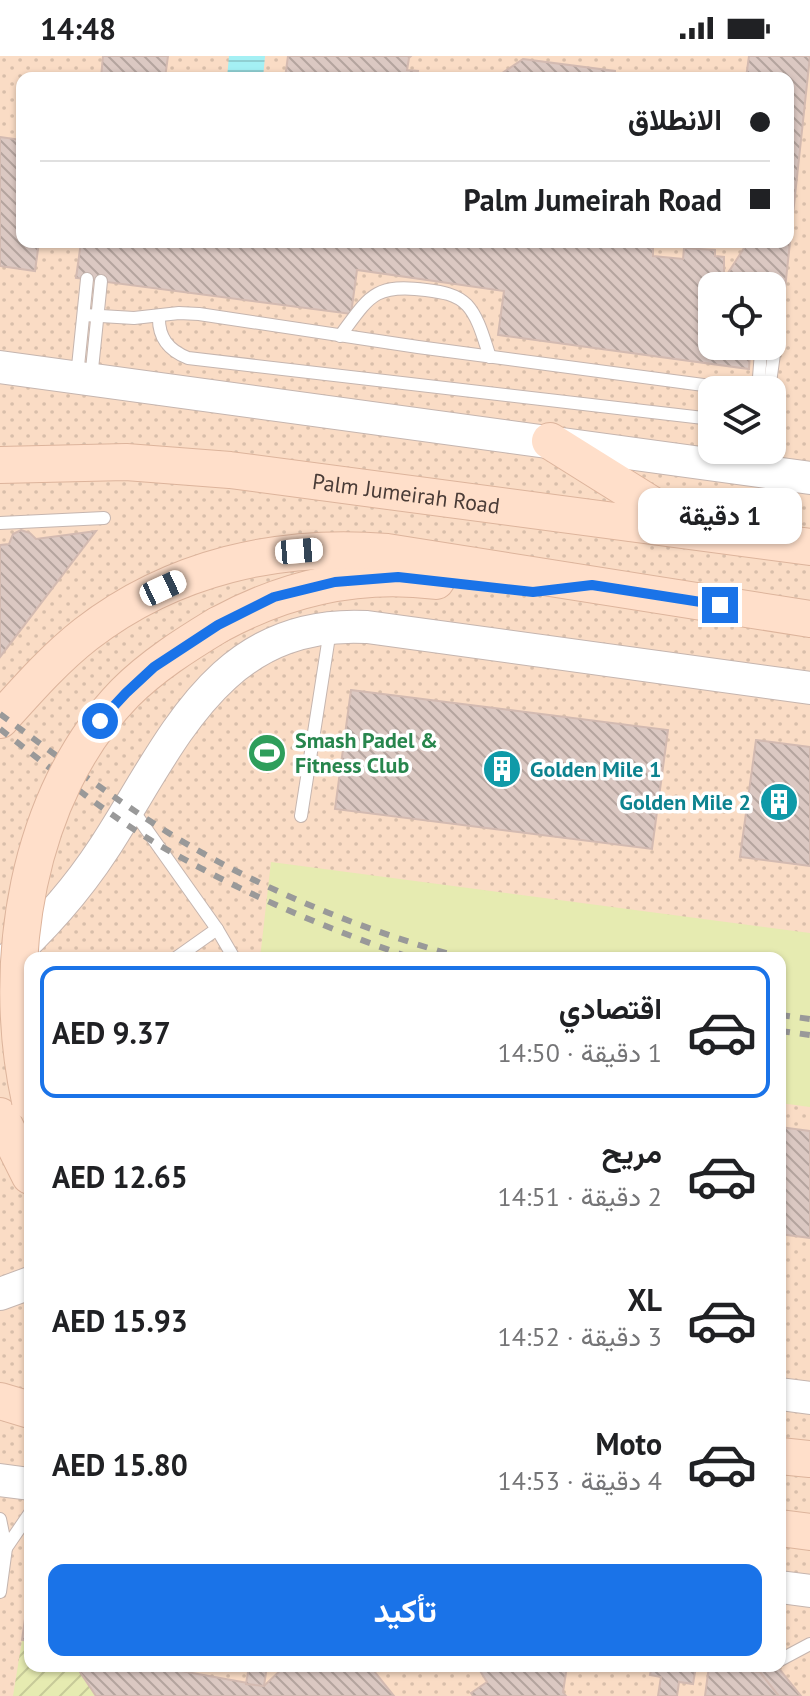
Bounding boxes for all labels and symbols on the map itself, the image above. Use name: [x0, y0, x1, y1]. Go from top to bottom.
street label: Palm Jumeirah Road: [311, 467, 502, 520]
callout: 1 دقيقة: [638, 489, 802, 545]
car: [274, 537, 324, 565]
car: [136, 567, 190, 609]
route end: [702, 587, 738, 623]
route start: [82, 703, 118, 739]
place label: Smash Padel & Fitness Club: [295, 726, 438, 779]
sports icon: Smash Padel & Fitness Club: [246, 732, 288, 774]
building icon: Golden Mile 1: [481, 748, 523, 790]
place label: Golden Mile 1: [530, 755, 661, 783]
building icon: Golden Mile 2: [758, 781, 800, 823]
place label: Golden Mile 2: [620, 788, 751, 816]

